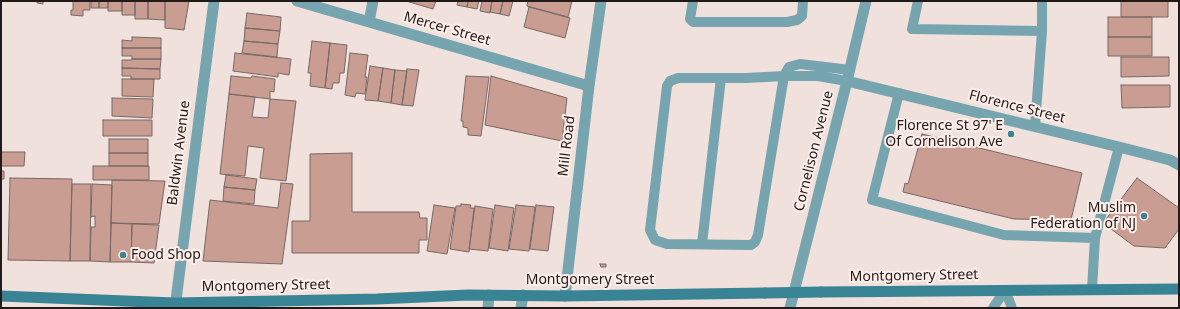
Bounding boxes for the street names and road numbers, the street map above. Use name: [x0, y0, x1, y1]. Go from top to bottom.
street label: Mercer Street: [402, 9, 492, 49]
street label: Florence Street: [967, 87, 1067, 127]
street label: Cornelison Avenue: [791, 89, 837, 213]
street label: Baldwin Avenue: [164, 100, 194, 206]
street label: Mill Road: [555, 115, 579, 177]
street label: Montgomery Street: [850, 266, 978, 286]
street label: Montgomery Street: [526, 272, 654, 288]
street label: Montgomery Street: [202, 276, 330, 296]

